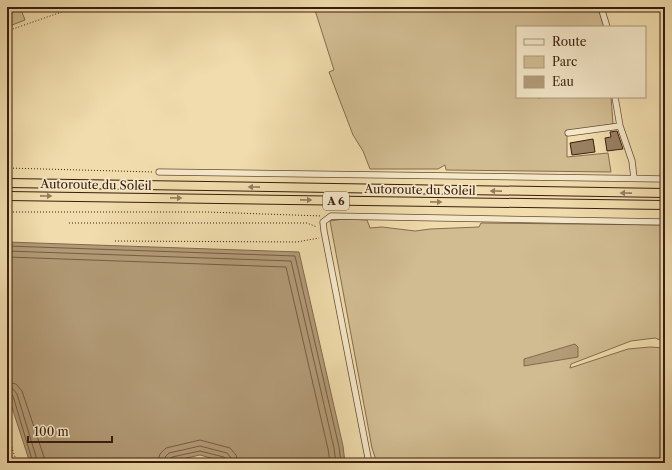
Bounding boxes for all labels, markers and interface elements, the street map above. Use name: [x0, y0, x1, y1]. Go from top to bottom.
legend: [516, 26, 646, 98]
text: Route: [552, 34, 587, 49]
text: Parc: [552, 54, 577, 69]
text: Eau: [552, 74, 575, 89]
street label: Autoroute du Soleil: [39, 176, 152, 193]
street label: Autoroute du Soleil: [363, 181, 476, 198]
one-way arrow: [247, 184, 260, 190]
one-way arrow: [489, 188, 502, 194]
one-way arrow: [619, 190, 632, 196]
road number: A 6: [323, 192, 349, 210]
one-way arrow: [40, 193, 53, 199]
one-way arrow: [170, 195, 183, 201]
one-way arrow: [300, 197, 313, 203]
one-way arrow: [430, 199, 443, 205]
scale bar: [28, 418, 112, 444]
text: 100 m: [34, 424, 69, 439]

